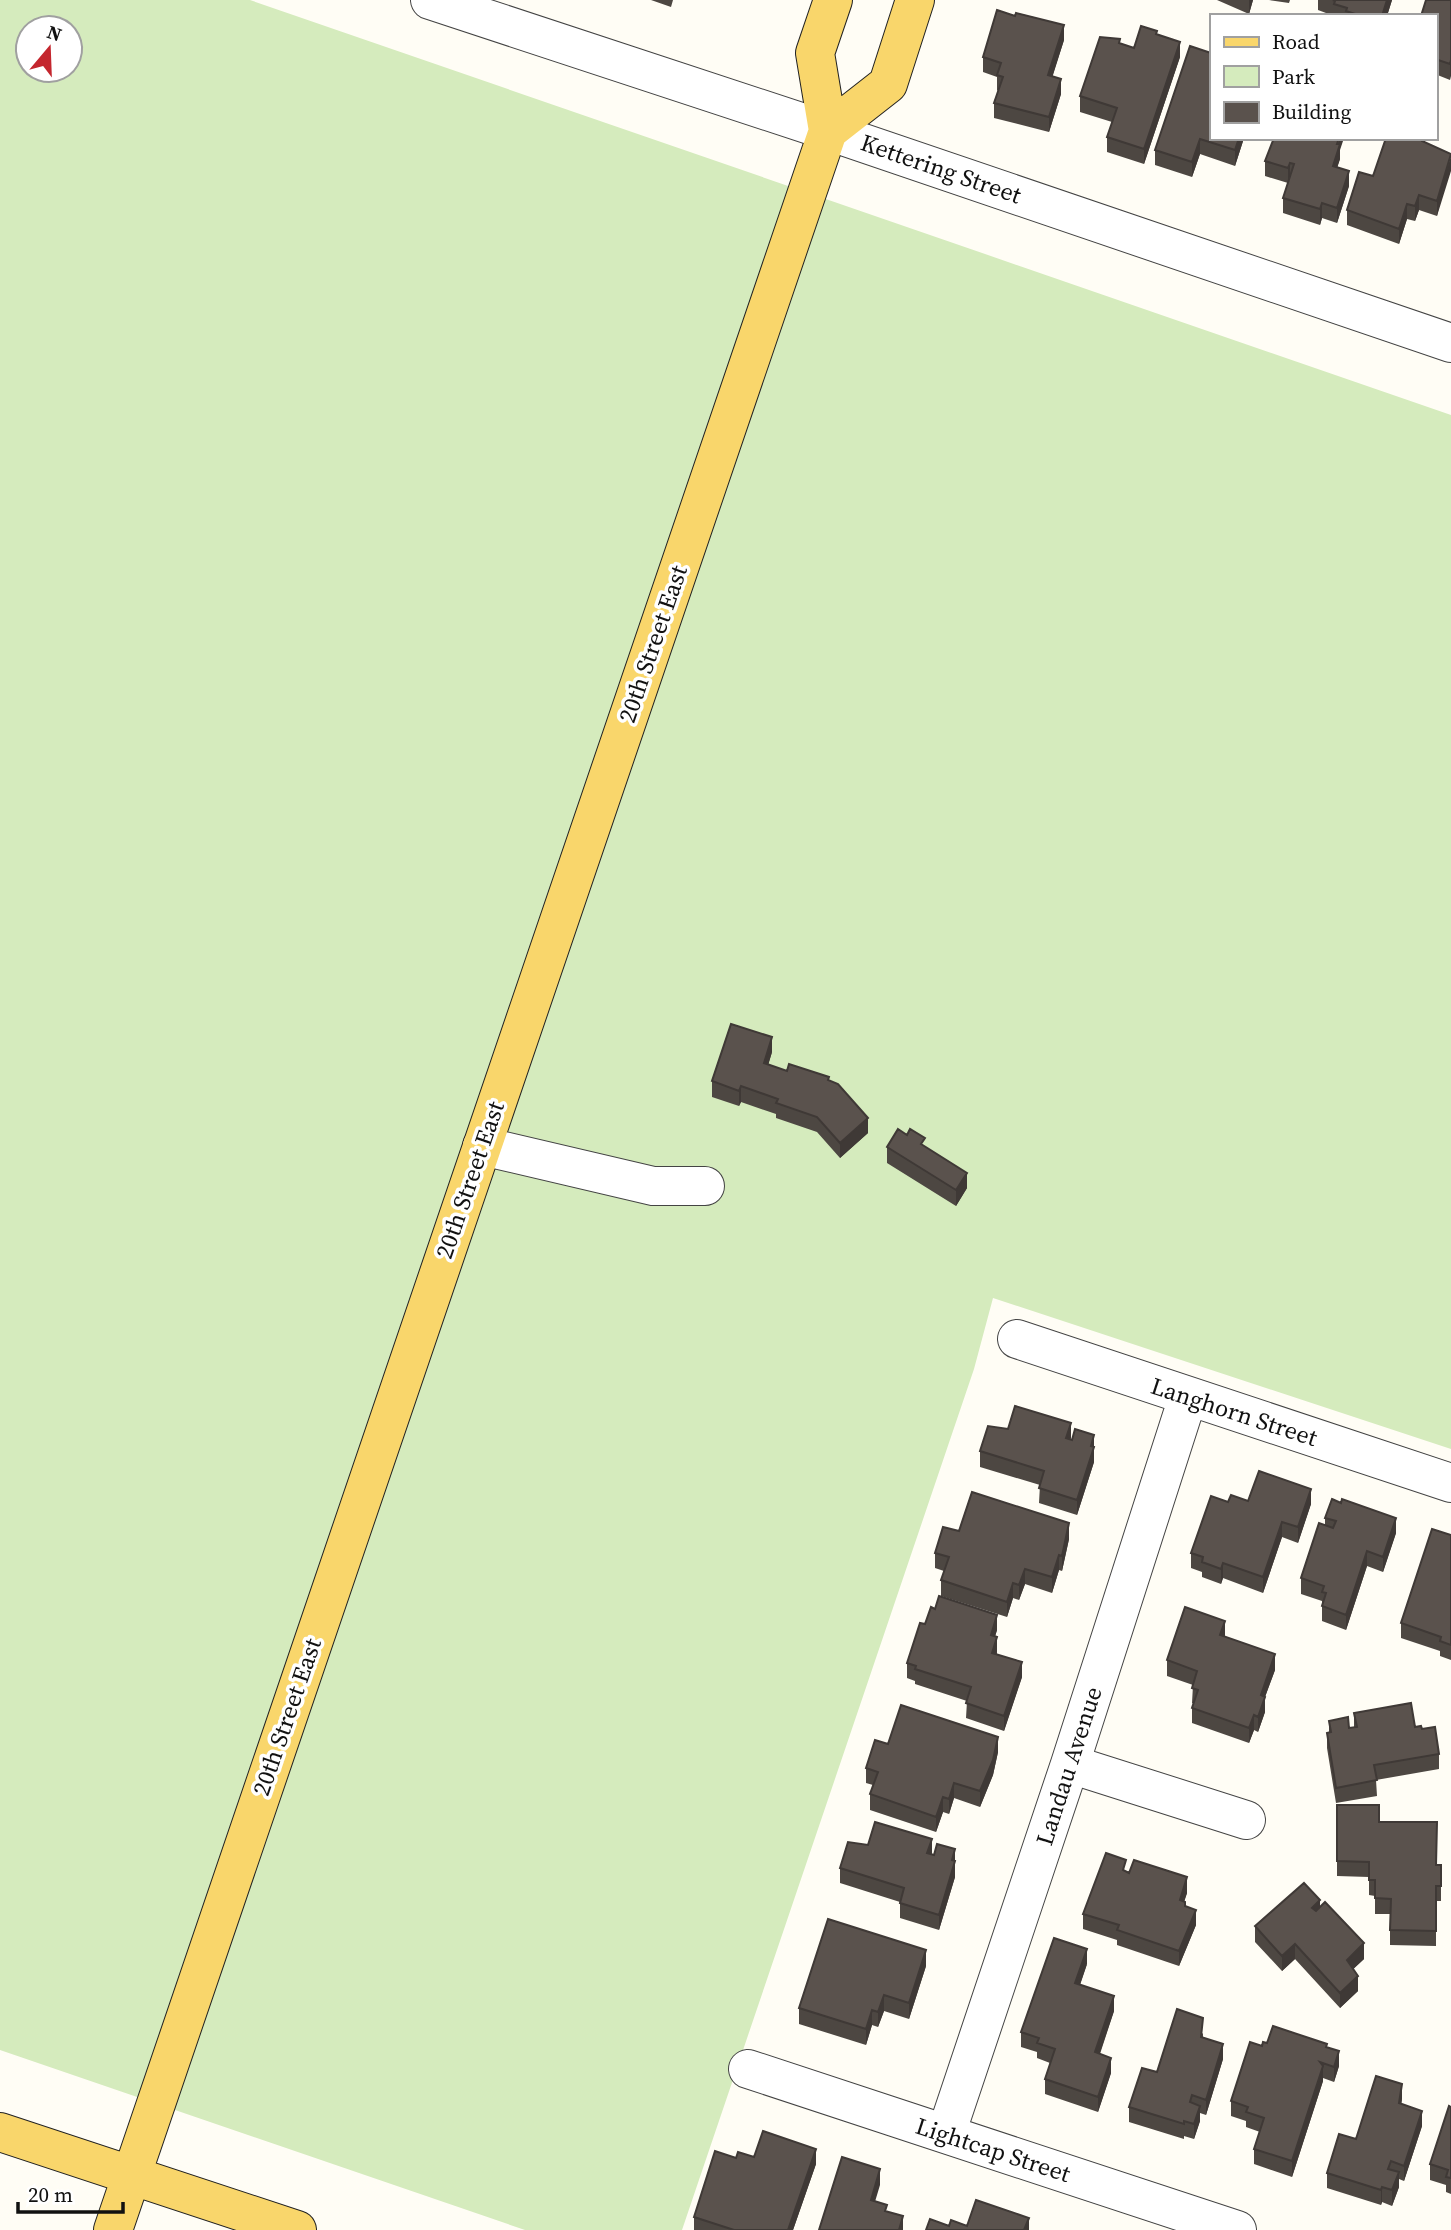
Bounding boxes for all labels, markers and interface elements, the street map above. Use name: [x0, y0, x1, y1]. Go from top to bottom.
north arrow: [14, 14, 84, 84]
legend: [1210, 14, 1437, 140]
text: N: [44, 18, 65, 48]
text: Road: [1272, 27, 1320, 56]
text: Park: [1272, 62, 1316, 91]
text: Building: [1272, 97, 1351, 126]
street label: Kettering Street: [856, 126, 1026, 211]
street label: 20th Street East: [610, 561, 695, 727]
street label: 20th Street East: [427, 1097, 512, 1263]
street label: Langhorn Street: [1147, 1369, 1322, 1454]
street label: 20th Street East: [244, 1634, 329, 1800]
street label: Landau Avenue: [1027, 1682, 1110, 1849]
street label: Lightcap Street: [912, 2109, 1075, 2190]
scale bar: [18, 2170, 122, 2214]
text: 20 m: [28, 2180, 73, 2209]

